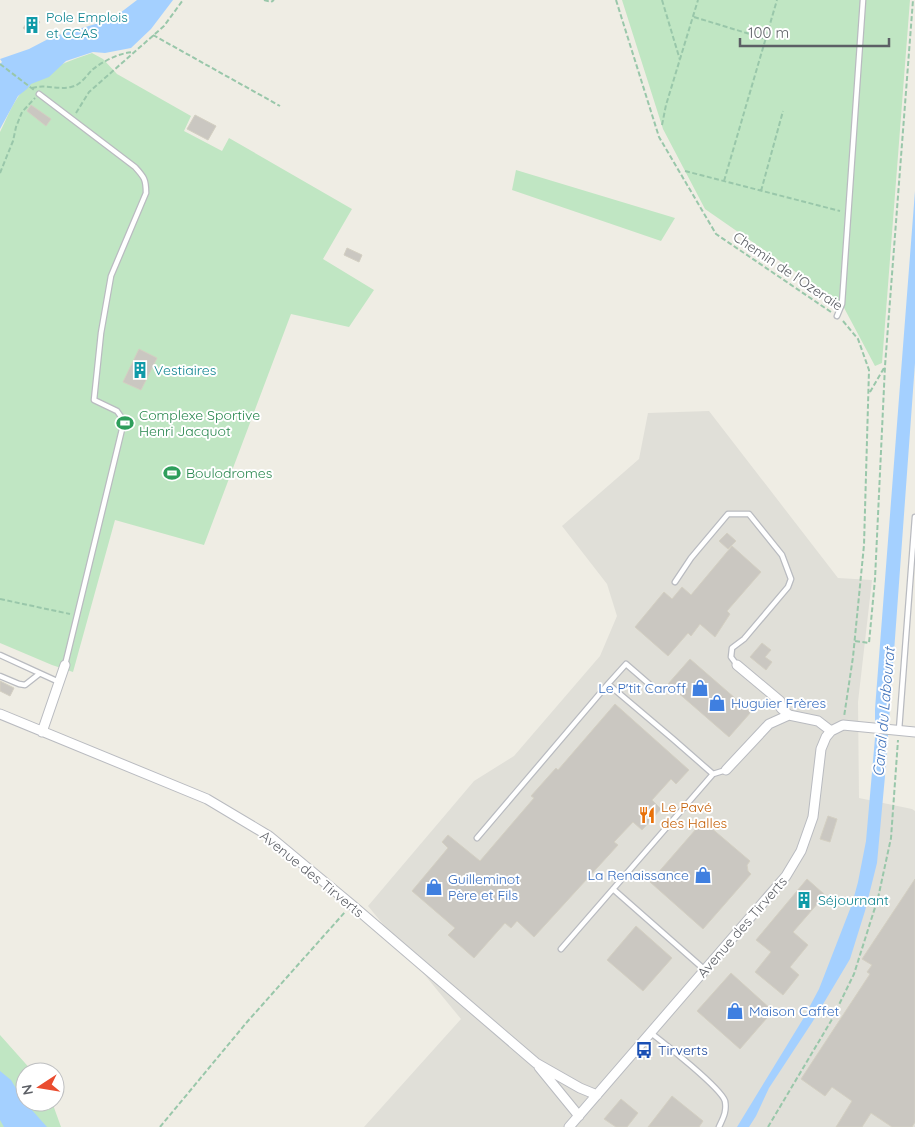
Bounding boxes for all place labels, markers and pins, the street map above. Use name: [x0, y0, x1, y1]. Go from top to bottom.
place label: Pole Emplois et CCAS: [46, 8, 128, 42]
building icon: Pole Emplois et CCAS: [22, 15, 42, 35]
building icon: Vestiaires: [130, 360, 150, 380]
place label: Vestiaires: [154, 361, 216, 379]
place label: Complexe Sportive Henri Jacquot: [139, 406, 260, 440]
sports icon: Complexe Sportive Henri Jacquot: [115, 413, 135, 433]
sports icon: Boulodromes: [162, 463, 182, 483]
place label: Boulodromes: [186, 464, 272, 482]
shop icon: Le P'tit Caroff: [690, 678, 710, 698]
place label: Le P'tit Caroff: [598, 679, 686, 697]
shop icon: Huguier Frères: [707, 693, 727, 713]
place label: Huguier Frères: [731, 694, 826, 712]
place label: Le Pavé des Halles: [661, 798, 727, 832]
restaurant icon: Le Pavé des Halles: [637, 805, 657, 825]
shop icon: La Renaissance: [693, 865, 713, 885]
place label: La Renaissance: [587, 866, 689, 884]
place label: Guilleminot Père et Fils: [448, 870, 520, 904]
shop icon: Guilleminot Père et Fils: [424, 877, 444, 897]
building icon: Séjournant: [794, 890, 814, 910]
place label: Séjournant: [818, 891, 889, 909]
shop icon: Maison Caffet: [725, 1001, 745, 1021]
place label: Maison Caffet: [749, 1002, 840, 1020]
bus stop icon: Tirverts: [634, 1040, 654, 1060]
place label: Tirverts: [658, 1041, 708, 1059]

